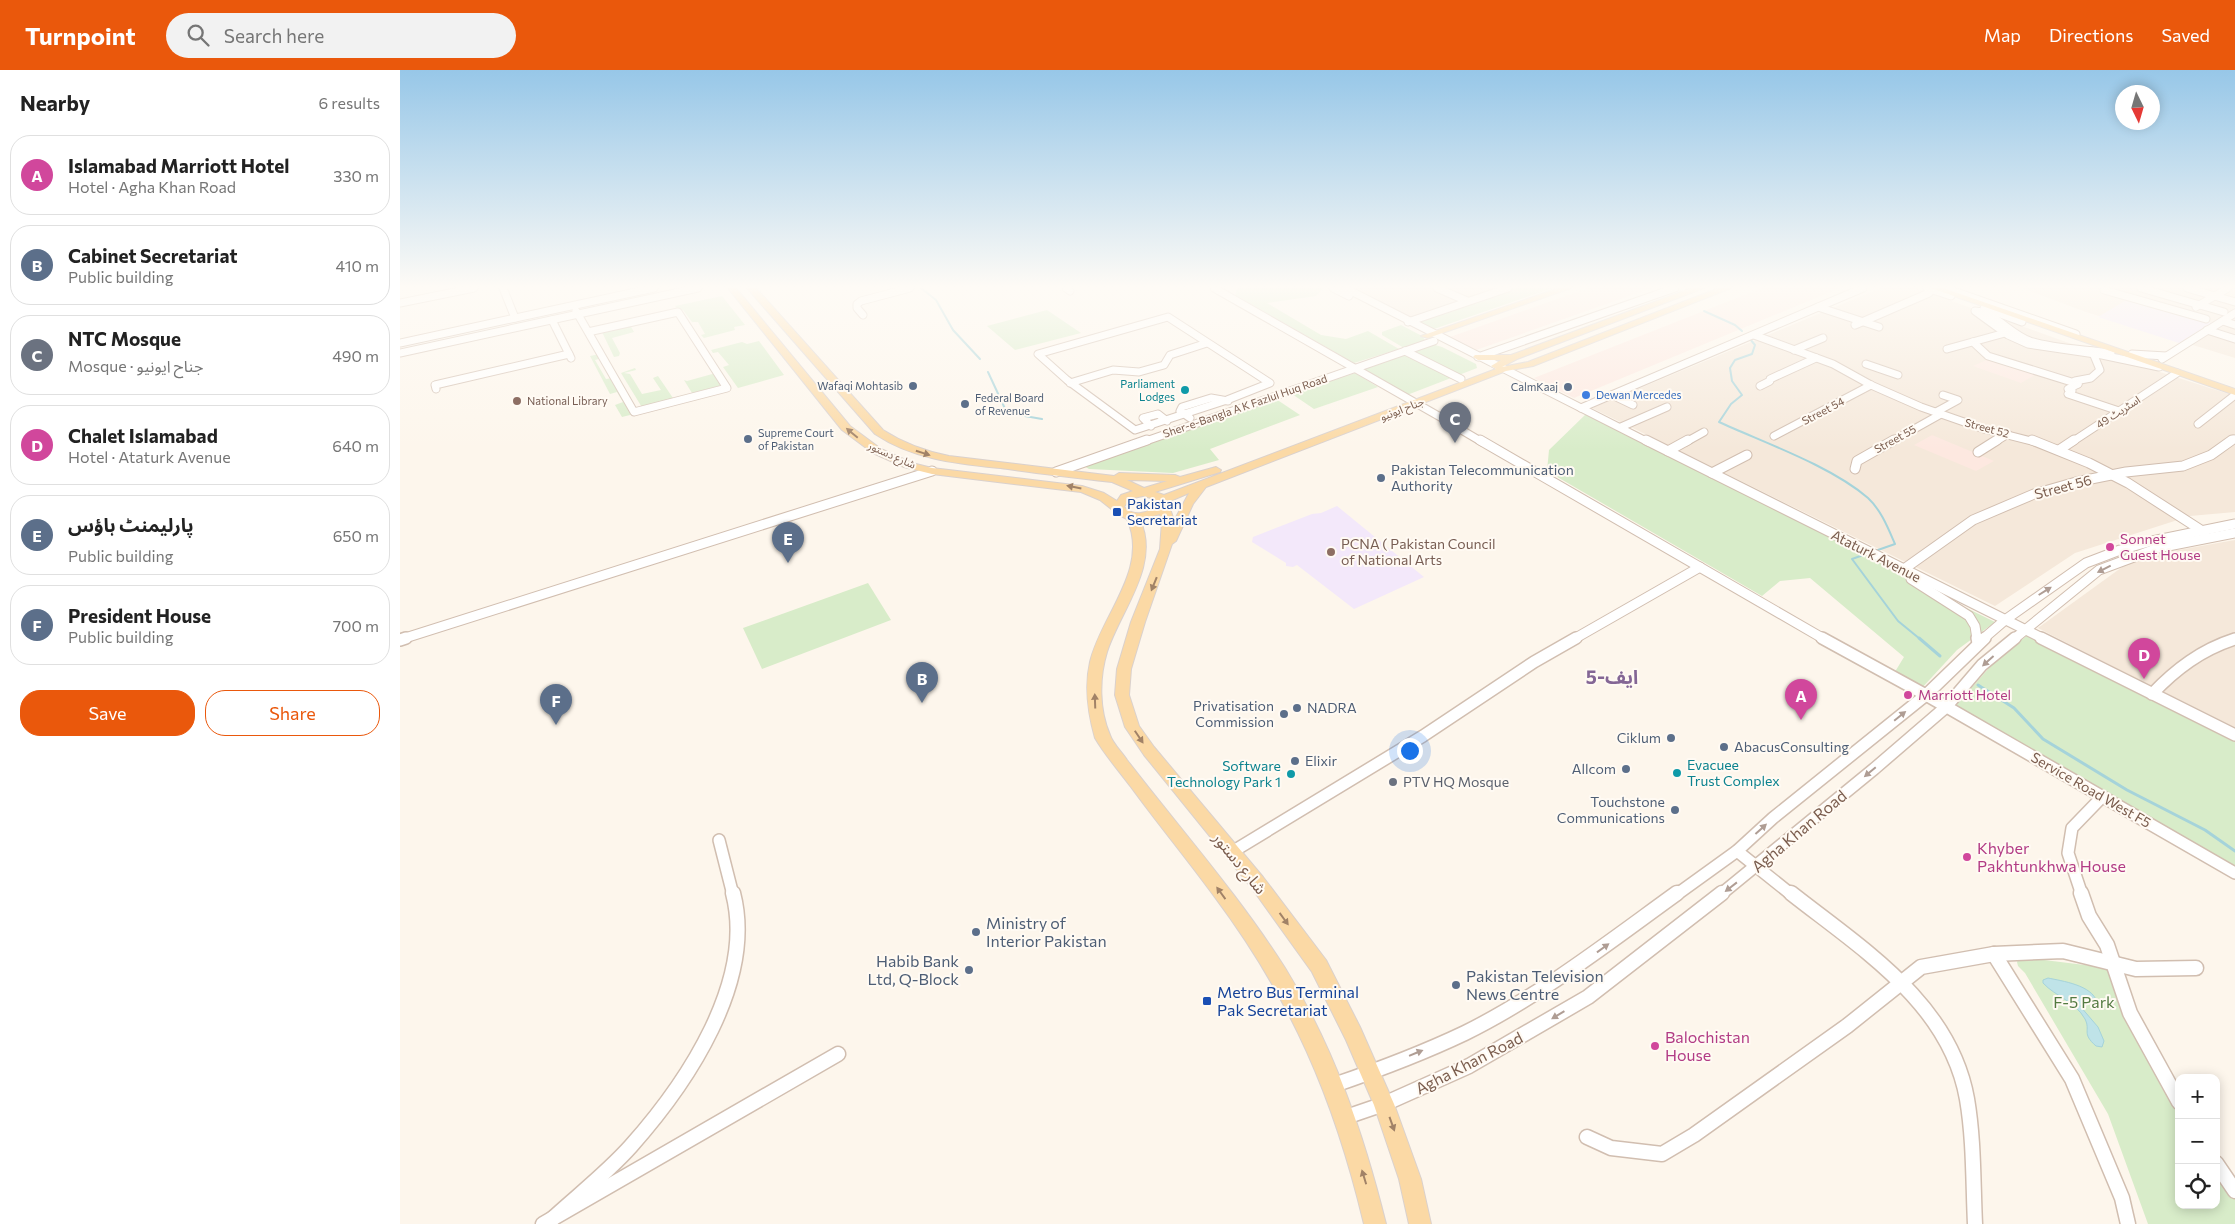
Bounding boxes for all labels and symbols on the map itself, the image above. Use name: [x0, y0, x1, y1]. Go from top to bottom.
north arrow: [2115, 85, 2160, 130]
street label: Sher-e-Bangla A K Fazlul Huq Road: [1161, 371, 1329, 440]
place label: Parliament Lodges: [1120, 377, 1175, 403]
place label: Wafaqi Mohtasib: [817, 379, 903, 392]
marker: Wafaqi Mohtasib: [907, 380, 919, 392]
place label: CalmKaaj: [1511, 380, 1558, 393]
marker: CalmKaaj: [1562, 381, 1574, 393]
marker: Parliament Lodges: [1179, 384, 1191, 396]
place label: Dewan Mercedes: [1596, 388, 1682, 401]
marker: Dewan Mercedes: [1580, 389, 1592, 401]
place label: Federal Board of Revenue: [975, 391, 1044, 417]
street label: اسٹریٹ 49: [2093, 392, 2143, 432]
place label: National Library: [527, 394, 608, 407]
street label: جناح ایونیو: [1378, 394, 1427, 425]
street label: Street 54: [1799, 394, 1847, 427]
marker: National Library: [511, 395, 523, 407]
marker: Federal Board of Revenue: [959, 398, 971, 410]
pin: C: [1439, 402, 1471, 443]
street label: Street 52: [1963, 415, 2011, 440]
street label: Street 55: [1872, 422, 1918, 455]
place label: Supreme Court of Pakistan: [758, 426, 834, 452]
one-way arrow: [845, 428, 858, 439]
marker: Supreme Court of Pakistan: [742, 433, 754, 445]
street label: شارع دستور: [865, 438, 918, 473]
one-way arrow: [915, 449, 930, 457]
place label: Pakistan Telecommunication Authority: [1391, 461, 1574, 494]
street label: Street 56: [2032, 471, 2093, 502]
marker: Pakistan Telecommunication Authority: [1375, 472, 1387, 484]
one-way arrow: [1066, 483, 1082, 491]
place label: Pakistan Secretariat: [1127, 495, 1198, 528]
marker: Pakistan Secretariat: [1111, 506, 1123, 518]
pin: E: [772, 522, 804, 563]
street label: Ataturk Avenue: [1829, 526, 1924, 585]
place label: Sonnet Guest House: [2120, 530, 2201, 563]
place label: PCNA ( Pakistan Council of National Arts: [1341, 535, 1496, 568]
marker: Sonnet Guest House: [2104, 541, 2116, 553]
marker: PCNA ( Pakistan Council of National Arts: [1325, 546, 1337, 558]
one-way arrow: [2097, 565, 2111, 573]
one-way arrow: [1149, 577, 1157, 591]
one-way arrow: [2038, 587, 2052, 596]
pin: D: [2128, 638, 2160, 679]
one-way arrow: [1982, 655, 1994, 667]
pin: B: [906, 662, 938, 703]
district label: ایف-5: [1586, 665, 1638, 688]
pin: A: [1785, 679, 1817, 720]
pin: F: [540, 684, 572, 725]
place label: Marriott Hotel: [1918, 686, 2011, 703]
marker: Marriott Hotel: [1902, 689, 1914, 701]
one-way arrow: [1090, 693, 1098, 709]
place label: Privatisation Commission: [1193, 697, 1274, 730]
place label: NADRA: [1307, 699, 1357, 716]
marker: NADRA: [1291, 702, 1303, 714]
marker: Privatisation Commission: [1278, 708, 1290, 720]
one-way arrow: [1893, 710, 1906, 721]
place label: Ciklum: [1617, 729, 1661, 746]
one-way arrow: [1135, 731, 1144, 744]
marker: Ciklum: [1665, 732, 1677, 744]
your location: [1397, 738, 1423, 764]
place label: AbacusConsulting: [1734, 738, 1849, 755]
marker: AbacusConsulting: [1718, 741, 1730, 753]
street label: Service Road West F5: [2028, 748, 2154, 831]
place label: Elixir: [1305, 752, 1338, 769]
marker: Elixir: [1289, 755, 1301, 767]
place label: Evacuee Trust Complex: [1687, 756, 1780, 789]
place label: Software Technology Park 1: [1167, 757, 1281, 790]
place label: Allcom: [1572, 760, 1616, 777]
marker: Allcom: [1620, 763, 1632, 775]
marker: Evacuee Trust Complex: [1671, 767, 1683, 779]
one-way arrow: [1864, 767, 1877, 778]
marker: Software Technology Park 1: [1285, 768, 1297, 780]
place label: PTV HQ Mosque: [1403, 773, 1509, 790]
marker: PTV HQ Mosque: [1387, 776, 1399, 788]
street label: Agha Khan Road: [1747, 785, 1850, 876]
place label: Touchstone Communications: [1557, 793, 1665, 826]
marker: Touchstone Communications: [1669, 804, 1681, 816]
one-way arrow: [1754, 823, 1766, 835]
street label: شارع دستور: [1206, 827, 1271, 900]
place label: Khyber Pakhtunkhwa House: [1977, 838, 2126, 875]
marker: Khyber Pakhtunkhwa House: [1961, 851, 1973, 863]
one-way arrow: [1725, 881, 1738, 892]
one-way arrow: [1216, 886, 1226, 900]
one-way arrow: [1279, 912, 1289, 926]
place label: Ministry of Interior Pakistan: [986, 913, 1107, 950]
marker: Ministry of Interior Pakistan: [970, 926, 982, 938]
one-way arrow: [1596, 943, 1610, 953]
place label: Habib Bank Ltd, Q-Block: [868, 951, 959, 988]
marker: Habib Bank Ltd, Q-Block: [963, 964, 975, 976]
place label: Pakistan Television News Centre: [1466, 966, 1604, 1003]
marker: Pakistan Television News Centre: [1450, 979, 1462, 991]
place label: Metro Bus Terminal Pak Secretariat: [1217, 982, 1359, 1019]
park label: F-5 Park: [2053, 992, 2115, 1011]
marker: Metro Bus Terminal Pak Secretariat: [1201, 995, 1213, 1007]
one-way arrow: [1552, 1010, 1565, 1019]
street label: Agha Khan Road: [1412, 1027, 1526, 1098]
place label: Balochistan House: [1665, 1027, 1750, 1064]
marker: Balochistan House: [1649, 1040, 1661, 1052]
one-way arrow: [1409, 1049, 1424, 1057]
one-way arrow: [1388, 1117, 1396, 1132]
one-way arrow: [1359, 1169, 1367, 1184]

